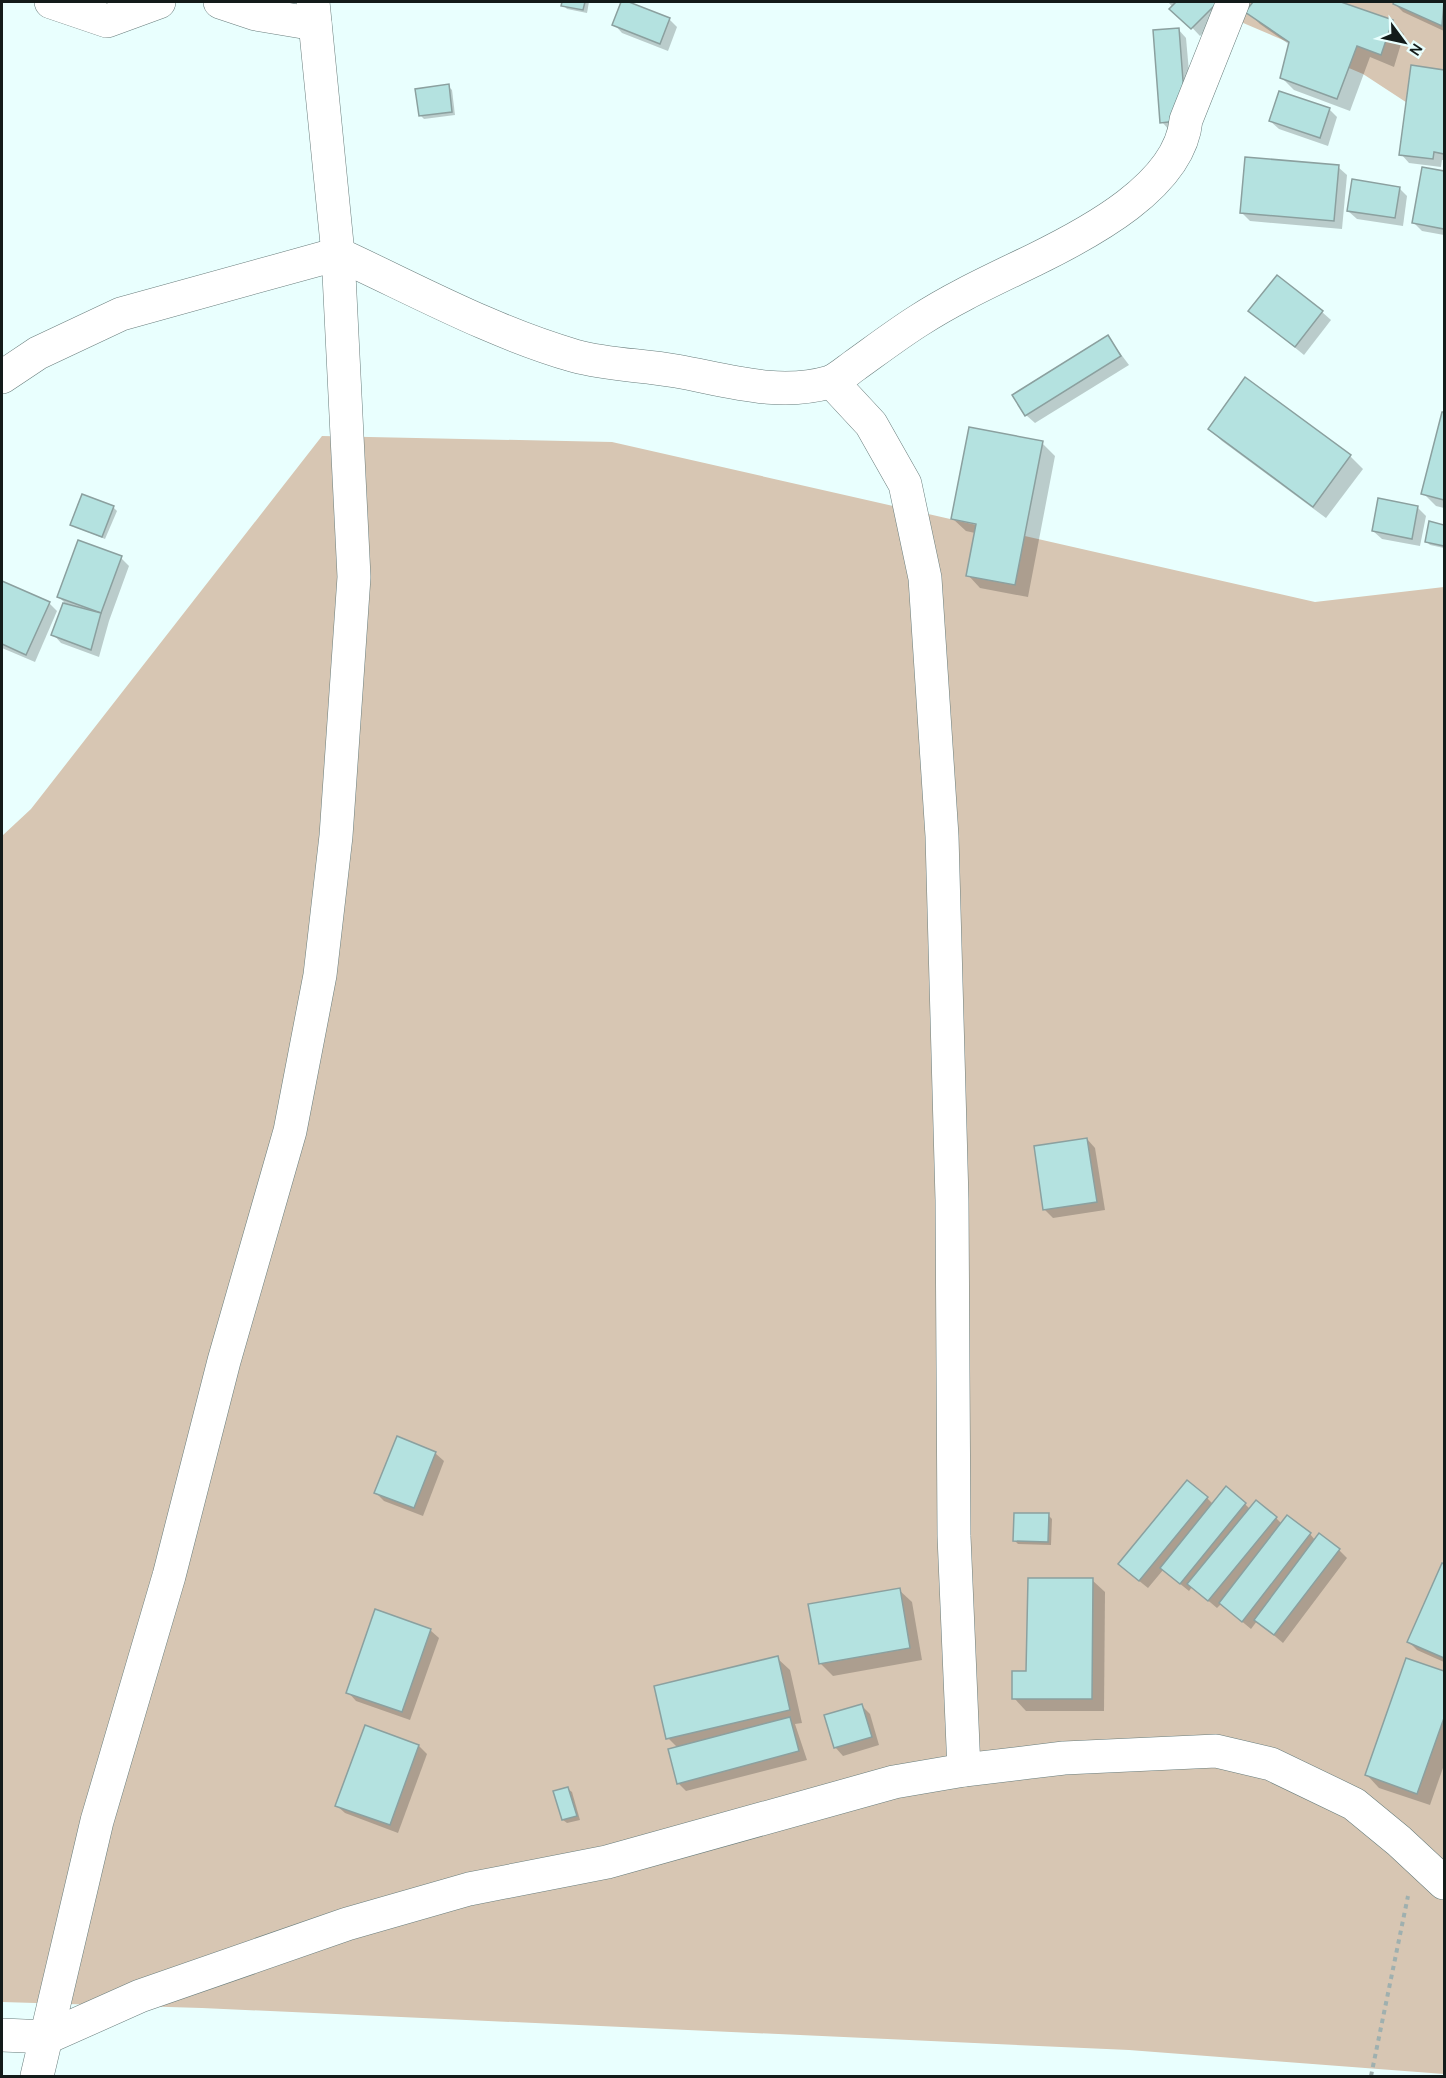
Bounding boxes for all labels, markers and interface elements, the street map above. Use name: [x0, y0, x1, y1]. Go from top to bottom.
north arrow: [1374, 12, 1434, 72]
text: N: [1405, 40, 1427, 60]

